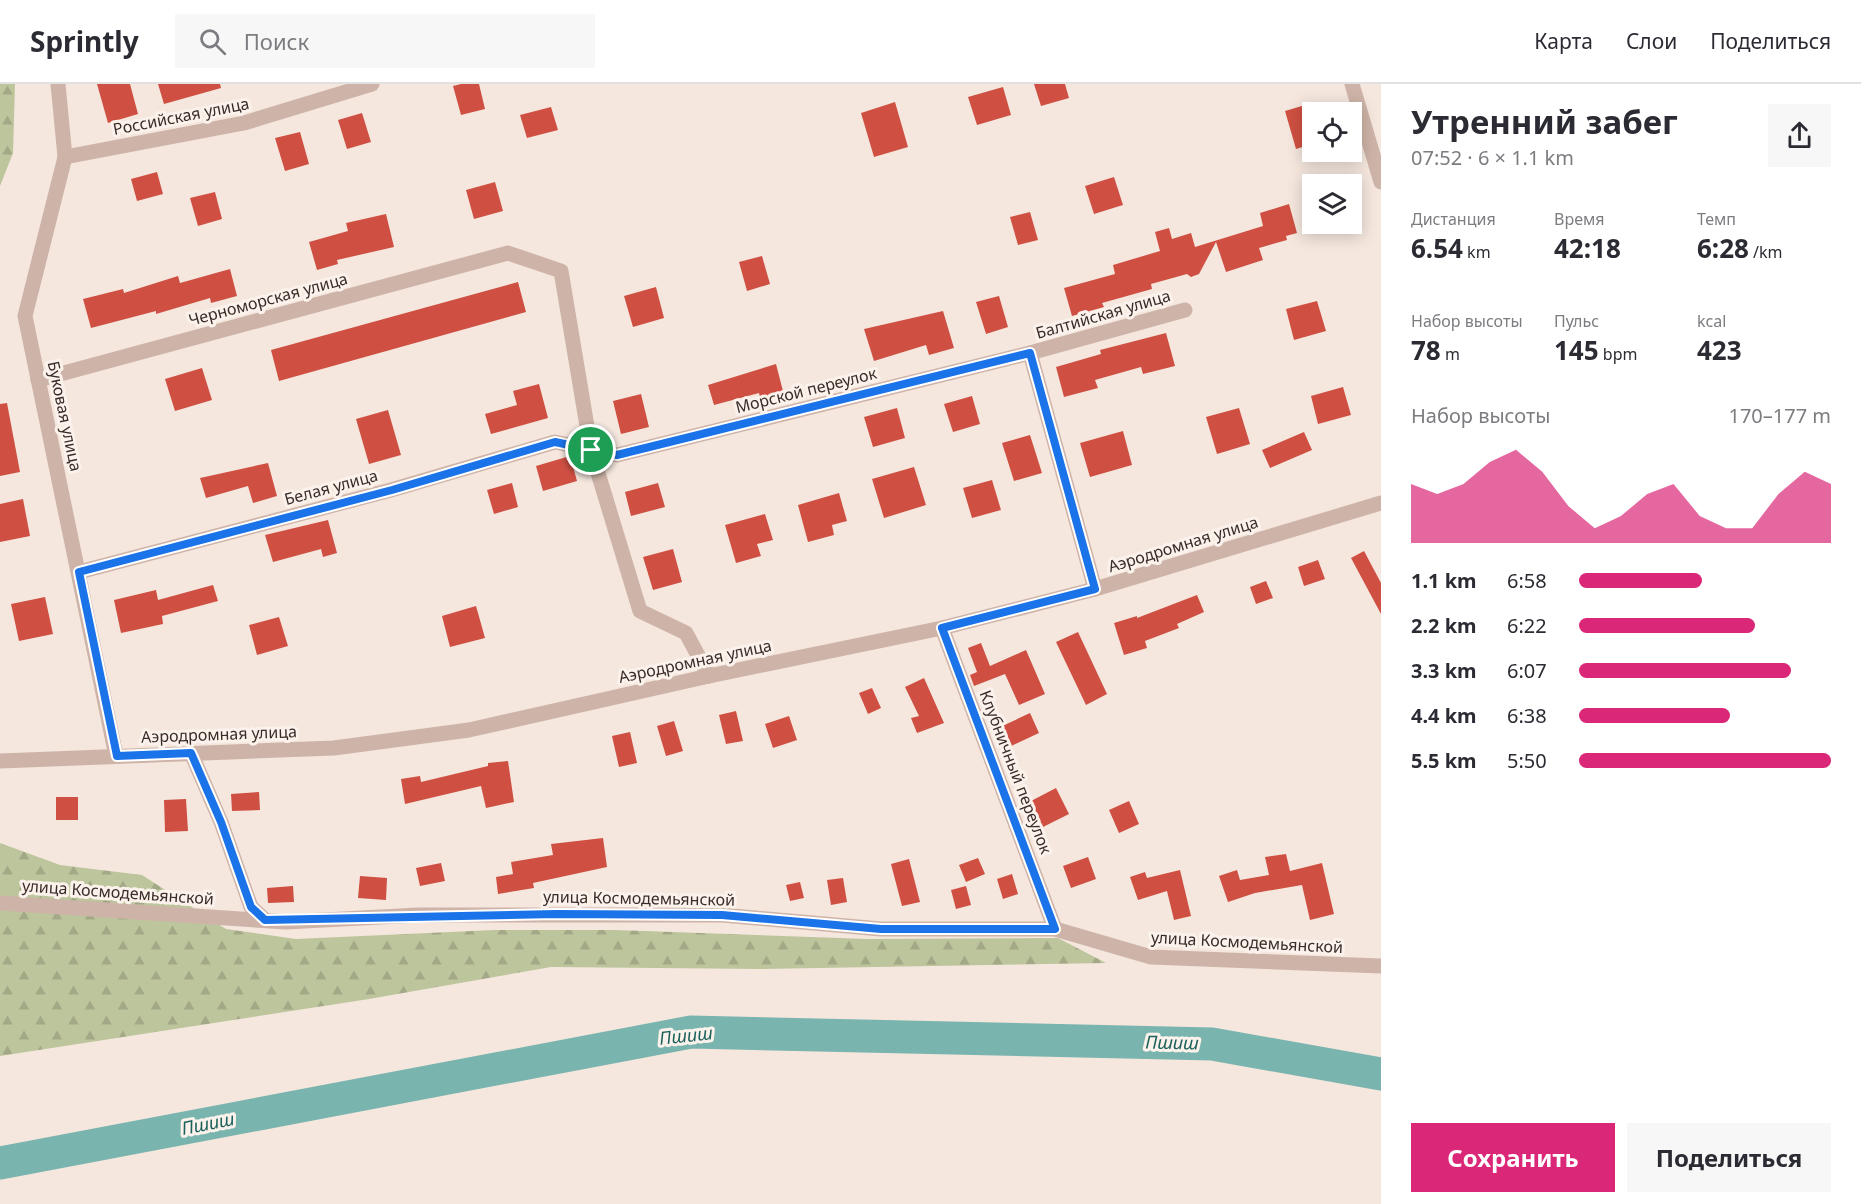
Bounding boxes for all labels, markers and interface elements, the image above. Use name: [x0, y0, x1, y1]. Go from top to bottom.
search box: [175, 14, 595, 68]
text: Sprintly: [30, 22, 139, 60]
icon: search: [196, 25, 229, 58]
text: Поиск: [244, 26, 309, 56]
text: Карта: [1534, 27, 1593, 55]
text: Слои: [1626, 27, 1677, 55]
text: Поделиться: [1710, 27, 1831, 55]
street label: Российская улица: [111, 92, 251, 140]
text: Утренний забег: [1411, 99, 1678, 144]
map controls: [1302, 102, 1362, 234]
button: locate: [1302, 102, 1362, 162]
button: share: [1768, 104, 1831, 167]
text: 07:52 · 6 × 1.1 km: [1411, 144, 1574, 171]
button: layers: [1302, 174, 1362, 234]
text: Дистанция: [1411, 208, 1496, 230]
text: Время: [1554, 208, 1604, 230]
text: Темп: [1697, 208, 1736, 230]
text: 6.54: [1411, 230, 1463, 266]
text: 42:18: [1554, 230, 1621, 266]
text: 6:28: [1697, 230, 1749, 266]
text: km: [1463, 241, 1491, 263]
text: /km: [1749, 241, 1783, 263]
street label: Черноморская улица: [186, 267, 350, 331]
street label: Балтийская улица: [1033, 284, 1173, 344]
text: Набор высоты: [1411, 310, 1523, 332]
text: Пульс: [1554, 310, 1599, 332]
text: kcal: [1697, 310, 1726, 332]
text: 78: [1411, 332, 1441, 368]
text: 145: [1554, 332, 1599, 368]
text: 423: [1697, 332, 1742, 368]
text: m: [1441, 343, 1460, 365]
text: bpm: [1599, 343, 1637, 365]
street label: Буковая улица: [43, 359, 87, 473]
street label: Морской переулок: [733, 362, 879, 418]
text: Набор высоты: [1411, 402, 1550, 429]
text: 170–177 m: [1728, 402, 1831, 429]
pin: [565, 424, 616, 475]
icon: arrive: [574, 433, 607, 466]
street label: Белая улица: [282, 464, 380, 510]
street label: Аэродромная улица: [1105, 511, 1261, 577]
text: 1.1 km: [1411, 567, 1477, 594]
text: 6:58: [1507, 567, 1547, 594]
text: 2.2 km: [1411, 612, 1477, 639]
text: 6:22: [1507, 612, 1547, 639]
street label: Аэродромная улица: [616, 634, 774, 688]
text: 3.3 km: [1411, 657, 1477, 684]
text: 6:07: [1507, 657, 1547, 684]
street label: Клубничный переулок: [975, 687, 1058, 857]
text: 4.4 km: [1411, 702, 1477, 729]
text: 6:38: [1507, 702, 1547, 729]
street label: Аэродромная улица: [141, 720, 297, 748]
text: 5.5 km: [1411, 747, 1477, 774]
text: 5:50: [1507, 747, 1547, 774]
street label: улица Космодемьянской: [21, 874, 215, 910]
street label: улица Космодемьянской: [543, 885, 735, 911]
street label: улица Космодемьянской: [1151, 926, 1343, 958]
water label: Пшиш: [658, 1020, 714, 1050]
water label: Пшиш: [1145, 1030, 1199, 1054]
water label: Пшиш: [179, 1106, 237, 1140]
button: Сохранить: [1411, 1123, 1615, 1192]
button: Поделиться: [1627, 1123, 1831, 1192]

